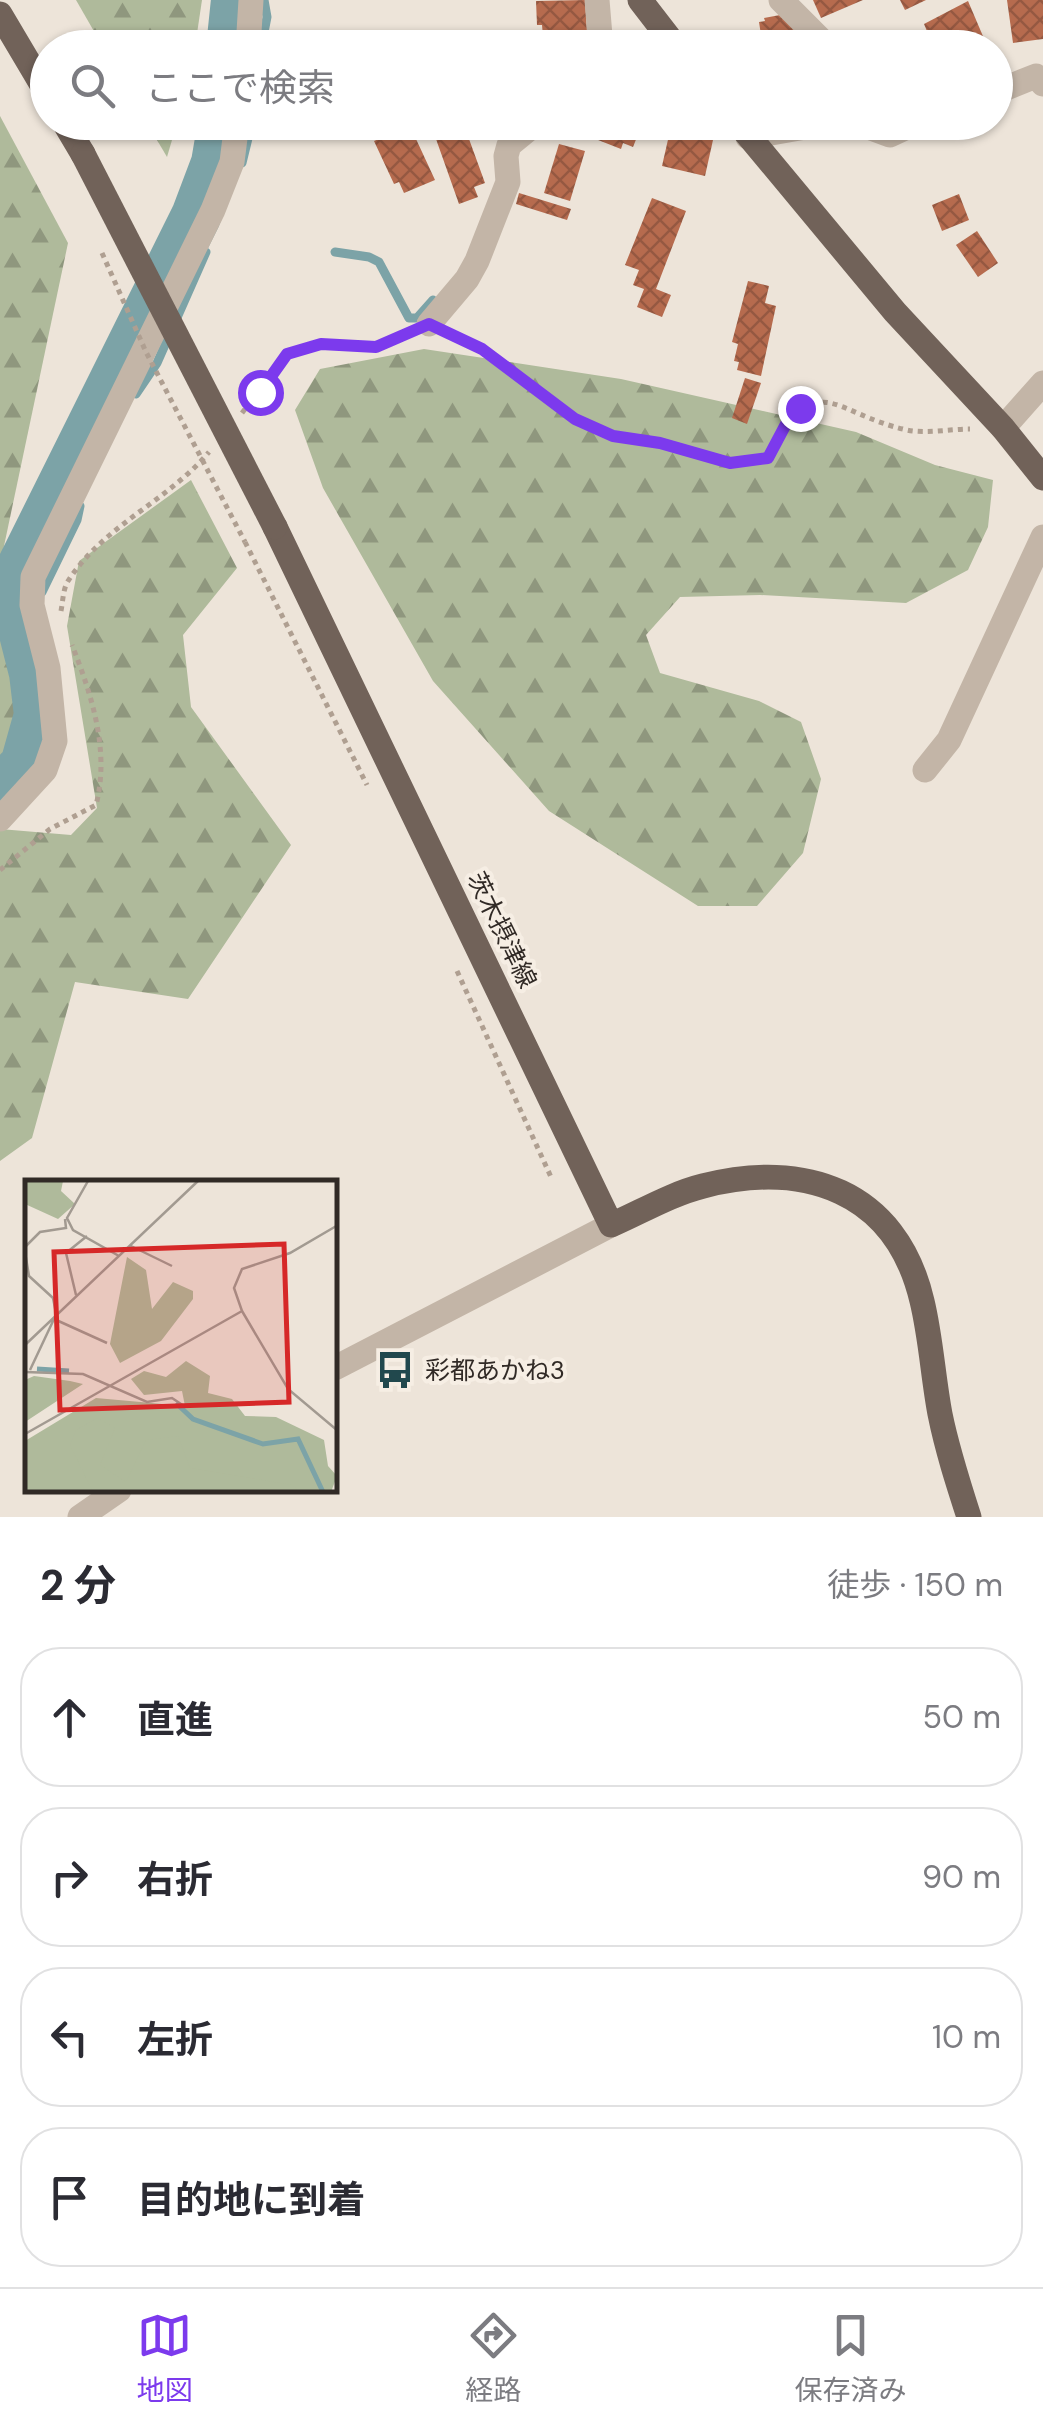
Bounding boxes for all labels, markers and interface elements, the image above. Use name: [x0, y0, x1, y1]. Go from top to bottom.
search box: [30, 30, 1013, 140]
icon: search: [65, 58, 120, 113]
text: ここで検索: [145, 63, 335, 113]
route start: [238, 370, 284, 416]
route end: [778, 386, 824, 432]
street label: 茨木摂津線: [460, 867, 544, 993]
inset map: [25, 1180, 338, 1492]
bus stop icon: 彩都あかね3: [374, 1349, 416, 1391]
place label: 彩都あかね3: [425, 1354, 565, 1387]
text: 2 分: [40, 1558, 116, 1613]
text: 徒歩 · 150 m: [827, 1564, 1003, 1606]
icon: ahead: [42, 1690, 97, 1745]
text: 直進: [137, 1695, 213, 1745]
text: 50 m: [923, 1696, 1001, 1738]
icon: right: [42, 1850, 97, 1905]
text: 右折: [137, 1855, 213, 1905]
text: 90 m: [922, 1856, 1001, 1898]
icon: left: [42, 2010, 97, 2065]
text: 左折: [137, 2015, 213, 2065]
text: 10 m: [932, 2016, 1001, 2058]
icon: arrive: [42, 2170, 97, 2225]
text: 目的地に到着: [137, 2175, 365, 2225]
tab: 地図: [136, 2308, 193, 2409]
tab: 経路: [465, 2308, 522, 2409]
tab: 保存済み: [794, 2308, 907, 2409]

